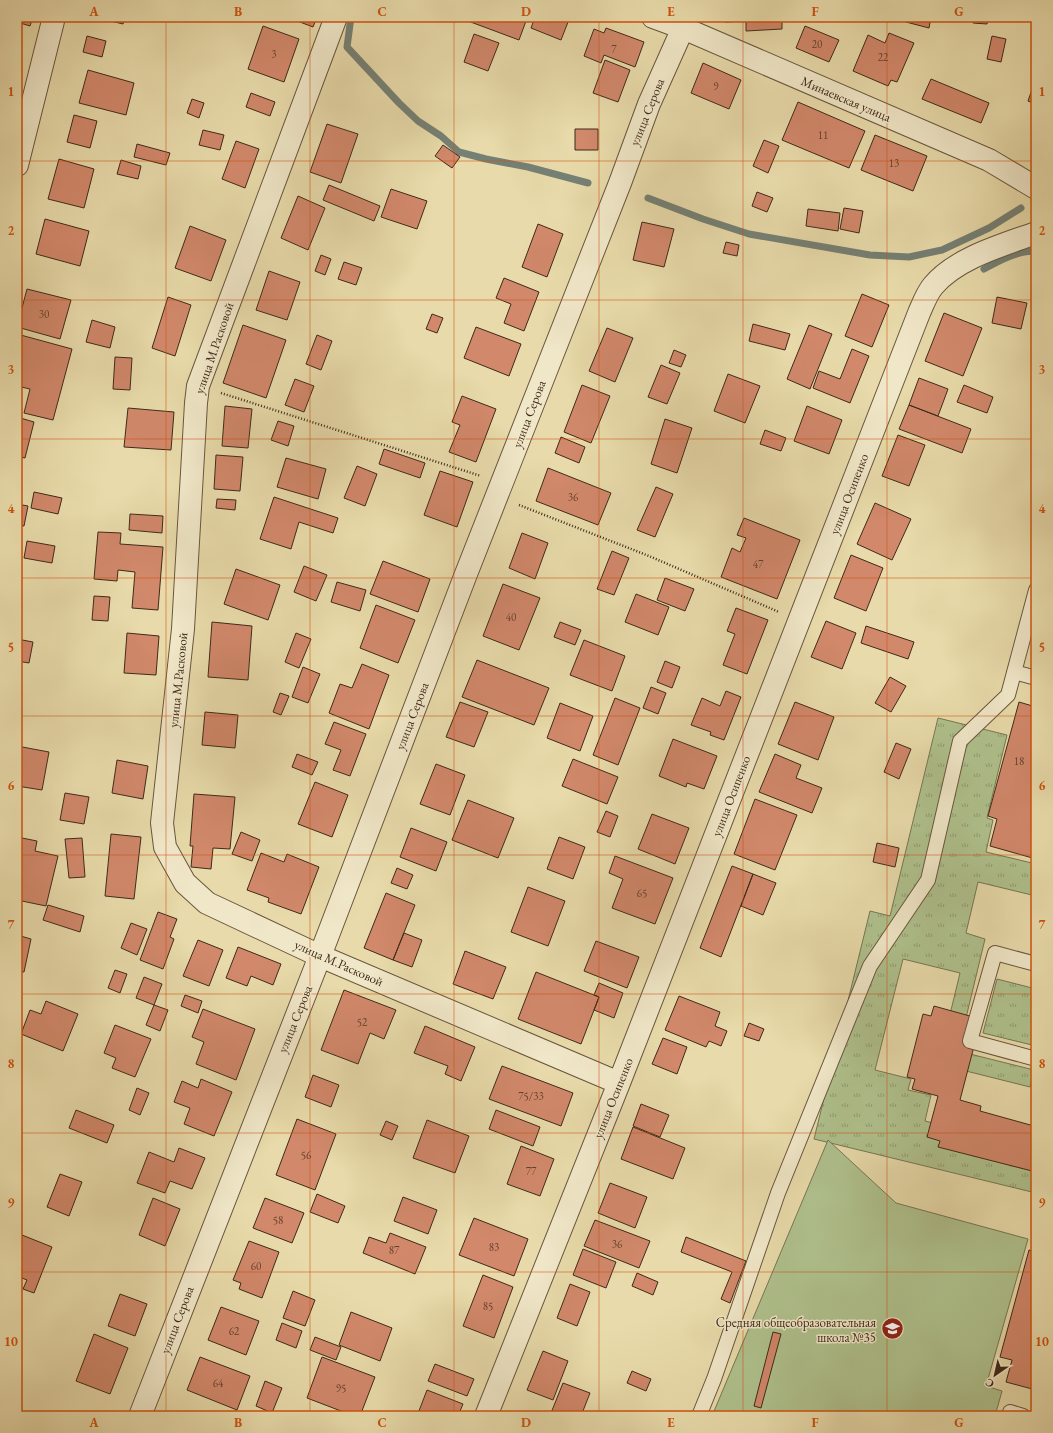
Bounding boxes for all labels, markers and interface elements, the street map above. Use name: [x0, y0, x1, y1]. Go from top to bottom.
text: A: [88, 3, 99, 20]
text: B: [234, 3, 242, 20]
text: C: [377, 3, 387, 20]
text: D: [521, 3, 531, 20]
text: E: [667, 3, 675, 20]
text: F: [811, 3, 819, 20]
text: G: [954, 3, 964, 20]
house number: 20: [812, 37, 822, 51]
house number: 7: [611, 42, 617, 56]
house number: 3: [271, 47, 277, 61]
house number: 22: [878, 50, 889, 64]
street label: Минаевская улица: [798, 72, 894, 126]
street label: улица Серова: [626, 75, 669, 148]
house number: 9: [713, 79, 719, 93]
text: 1: [8, 83, 15, 100]
text: 1: [1039, 83, 1046, 100]
house number: 11: [818, 128, 828, 142]
house number: 13: [889, 156, 899, 170]
text: 2: [8, 222, 15, 239]
text: 2: [1039, 222, 1046, 239]
street label: улица М.Расковой: [190, 300, 238, 396]
house number: 30: [39, 307, 49, 321]
text: 3: [8, 361, 15, 378]
text: 3: [1039, 361, 1046, 378]
street label: улица Серова: [508, 377, 550, 450]
street label: улица Осипенко: [826, 451, 872, 537]
house number: 36: [568, 490, 579, 504]
text: 4: [8, 500, 15, 517]
text: 4: [1039, 500, 1046, 517]
house number: 47: [753, 557, 764, 571]
house number: 40: [506, 610, 516, 624]
street label: улица М.Расковой: [165, 631, 191, 728]
text: 5: [8, 639, 14, 656]
text: 5: [1039, 639, 1045, 656]
street label: улица Серова: [391, 679, 433, 752]
street label: улица Осипенко: [708, 753, 754, 839]
house number: 18: [1014, 754, 1024, 768]
text: 6: [8, 777, 15, 794]
text: 6: [1039, 777, 1046, 794]
house number: 65: [637, 886, 647, 900]
text: 7: [8, 916, 15, 933]
text: 7: [1039, 916, 1046, 933]
street label: улица М.Расковой: [292, 936, 386, 990]
street label: улица Серова: [274, 982, 317, 1055]
house number: 52: [357, 1015, 368, 1029]
text: 8: [8, 1055, 15, 1072]
street label: улица Осипенко: [589, 1055, 637, 1141]
text: 8: [1039, 1055, 1046, 1072]
house number: 75/33: [518, 1089, 544, 1103]
house number: 56: [301, 1148, 312, 1162]
house number: 77: [526, 1164, 537, 1178]
text: 9: [8, 1194, 15, 1211]
text: 9: [1039, 1194, 1046, 1211]
house number: 58: [273, 1213, 283, 1227]
house number: 36: [612, 1237, 623, 1251]
house number: 83: [489, 1240, 499, 1254]
house number: 87: [389, 1243, 400, 1257]
house number: 60: [251, 1259, 261, 1273]
street label: улица Серова: [156, 1283, 198, 1356]
house number: 85: [483, 1299, 493, 1313]
place label: Средняя общеобразовательная школа №35: [716, 1314, 876, 1346]
school or university icon: Средняя общеобразовательная школа №35: [879, 1316, 905, 1342]
house number: 62: [229, 1324, 240, 1338]
text: 10: [4, 1333, 18, 1350]
text: 10: [1035, 1333, 1049, 1350]
north arrow: [975, 1355, 1015, 1395]
text: С: [982, 1375, 997, 1391]
house number: 64: [213, 1376, 224, 1390]
house number: 95: [336, 1381, 346, 1395]
text: A: [88, 1414, 99, 1431]
text: B: [234, 1414, 242, 1431]
text: C: [377, 1414, 387, 1431]
text: D: [521, 1414, 531, 1431]
text: E: [667, 1414, 675, 1431]
text: F: [811, 1414, 819, 1431]
text: G: [954, 1414, 964, 1431]

